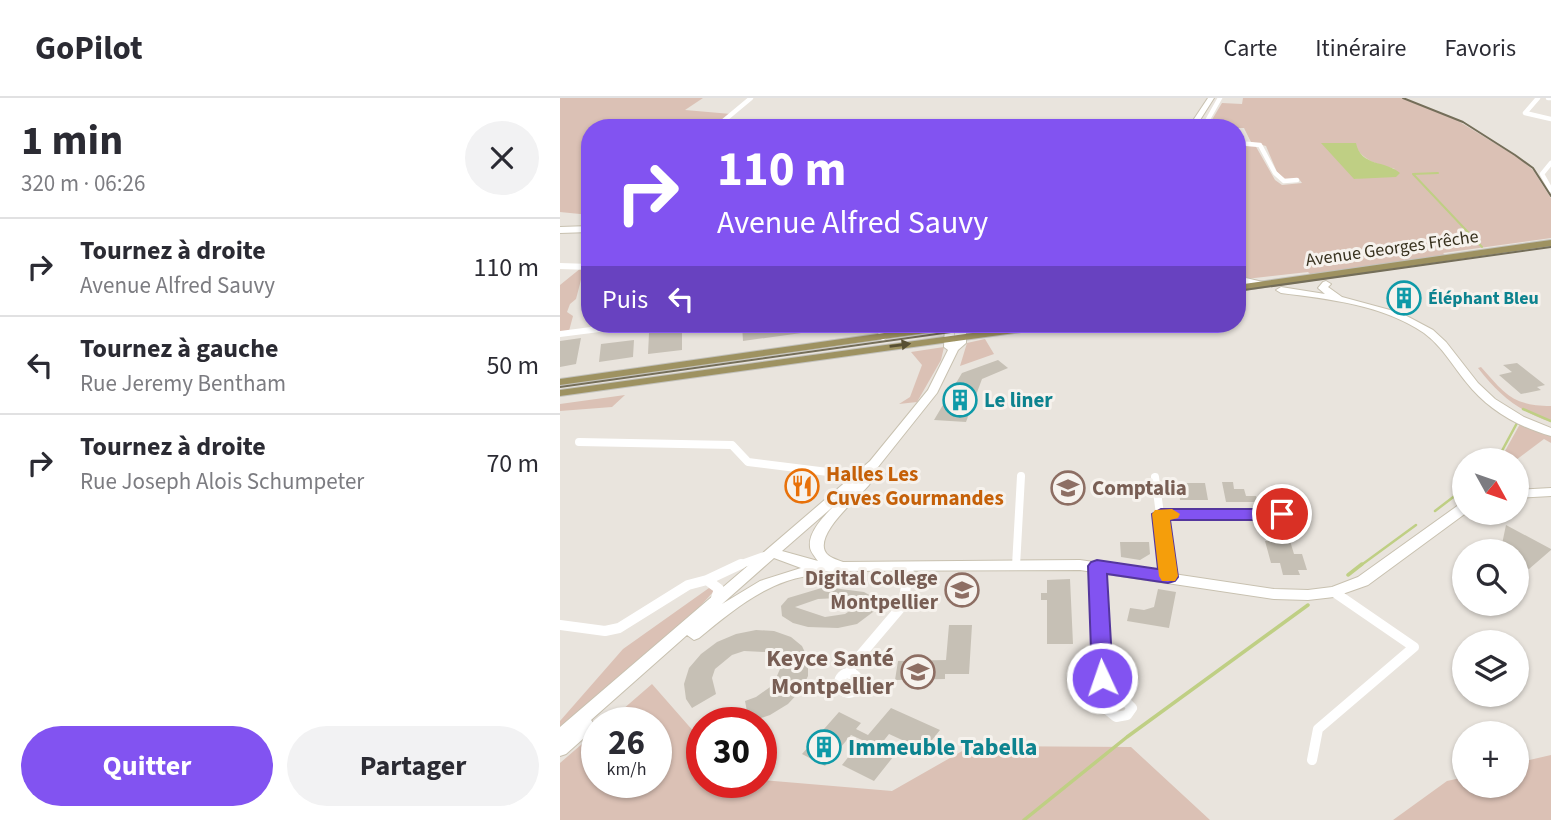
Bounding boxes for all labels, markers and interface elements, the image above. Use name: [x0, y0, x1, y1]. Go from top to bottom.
text: GoPilot: [35, 25, 143, 72]
text: Carte: [1223, 31, 1277, 66]
text: Itinéraire: [1315, 31, 1406, 66]
text: Favoris: [1444, 31, 1516, 66]
text: 1 min: [21, 111, 123, 171]
button: close: [465, 121, 539, 195]
text: 110 m: [717, 135, 846, 205]
icon: right: [602, 147, 693, 238]
text: 320 m · 06:26: [21, 167, 145, 200]
text: Avenue Alfred Sauvy: [717, 200, 988, 246]
street label: Avenue Georges Frêche: [1304, 224, 1480, 273]
text: Tournez à droite: [80, 232, 266, 269]
icon: right: [21, 248, 59, 286]
text: 110 m: [473, 249, 539, 286]
text: Avenue Alfred Sauvy: [80, 269, 275, 302]
building icon: Éléphant Bleu: [1385, 279, 1423, 317]
icon: left: [662, 280, 700, 318]
text: Puis: [602, 281, 648, 318]
place label: Éléphant Bleu: [1428, 286, 1539, 311]
text: Tournez à gauche: [80, 330, 279, 367]
one-way arrow: [889, 340, 911, 351]
icon: left: [21, 346, 59, 384]
text: 50 m: [486, 347, 539, 384]
text: Rue Jeremy Bentham: [80, 367, 286, 400]
building icon: Le liner: [941, 381, 979, 419]
place label: Le liner: [984, 385, 1053, 415]
text: Tournez à droite: [80, 428, 266, 465]
icon: right: [21, 444, 59, 482]
text: 70 m: [486, 445, 539, 482]
north arrow: [1452, 448, 1530, 525]
map controls: [1452, 448, 1529, 798]
place label: Halles Les Cuves Gourmandes: [826, 459, 1004, 513]
text: Rue Joseph Alois Schumpeter: [80, 465, 364, 498]
restaurant icon: Halles Les Cuves Gourmandes: [783, 467, 821, 505]
school or university icon: Comptalia: [1049, 469, 1087, 507]
place label: Comptalia: [1092, 473, 1187, 503]
pin: [1252, 484, 1312, 544]
icon: arrive: [1263, 495, 1301, 533]
button: search: [1452, 539, 1529, 616]
place label: Digital College Montpellier: [805, 563, 939, 617]
school or university icon: Digital College Montpellier: [943, 571, 981, 609]
button: layers: [1452, 630, 1529, 707]
place label: Keyce Santé Montpellier: [766, 641, 894, 704]
position arrow: [1065, 641, 1139, 715]
school or university icon: Keyce Santé Montpellier: [899, 653, 937, 691]
speed limit sign: 30: [686, 707, 777, 798]
text: 26: [608, 718, 645, 768]
button: +: [1452, 721, 1529, 798]
button: Quitter: [21, 726, 273, 806]
button: Partager: [287, 726, 539, 806]
building icon: Immeuble Tabella: [805, 728, 843, 766]
place label: Immeuble Tabella: [848, 730, 1037, 765]
text: km/h: [607, 757, 646, 782]

